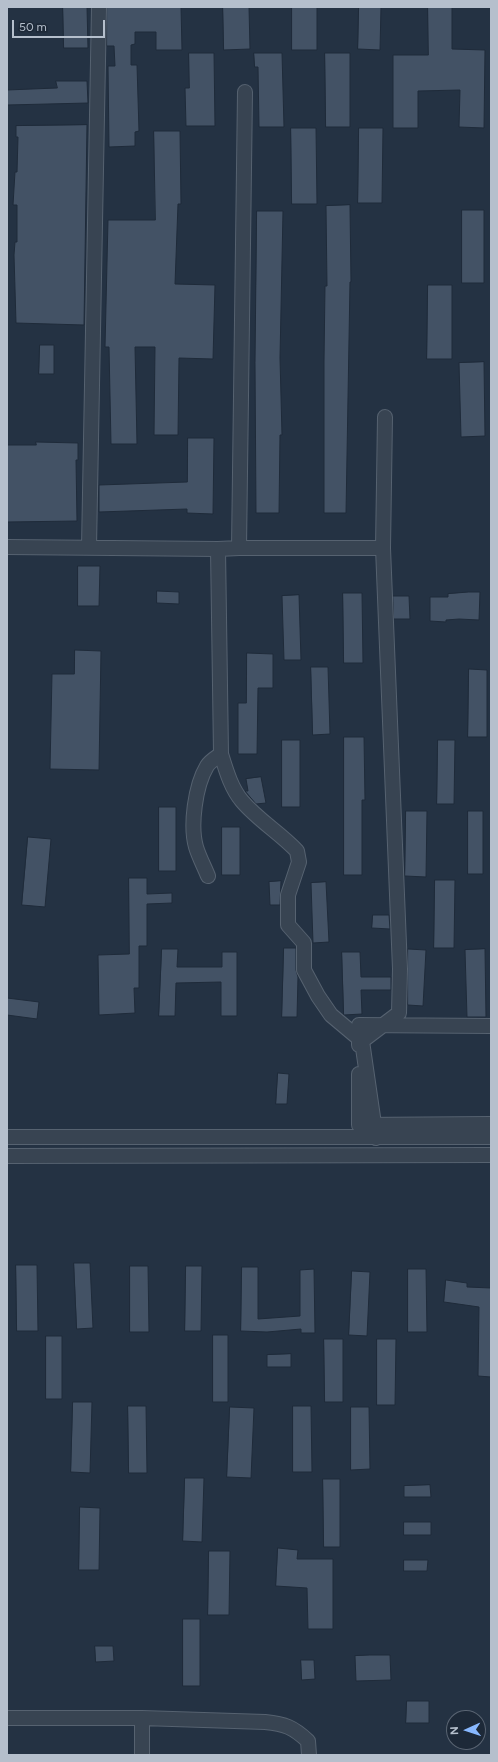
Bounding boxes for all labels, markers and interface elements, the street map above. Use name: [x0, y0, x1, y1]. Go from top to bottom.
scale bar: [14, 12, 107, 38]
text: 50 m: [19, 20, 47, 34]
north arrow: [446, 1710, 486, 1750]
text: N: [448, 1726, 461, 1735]

